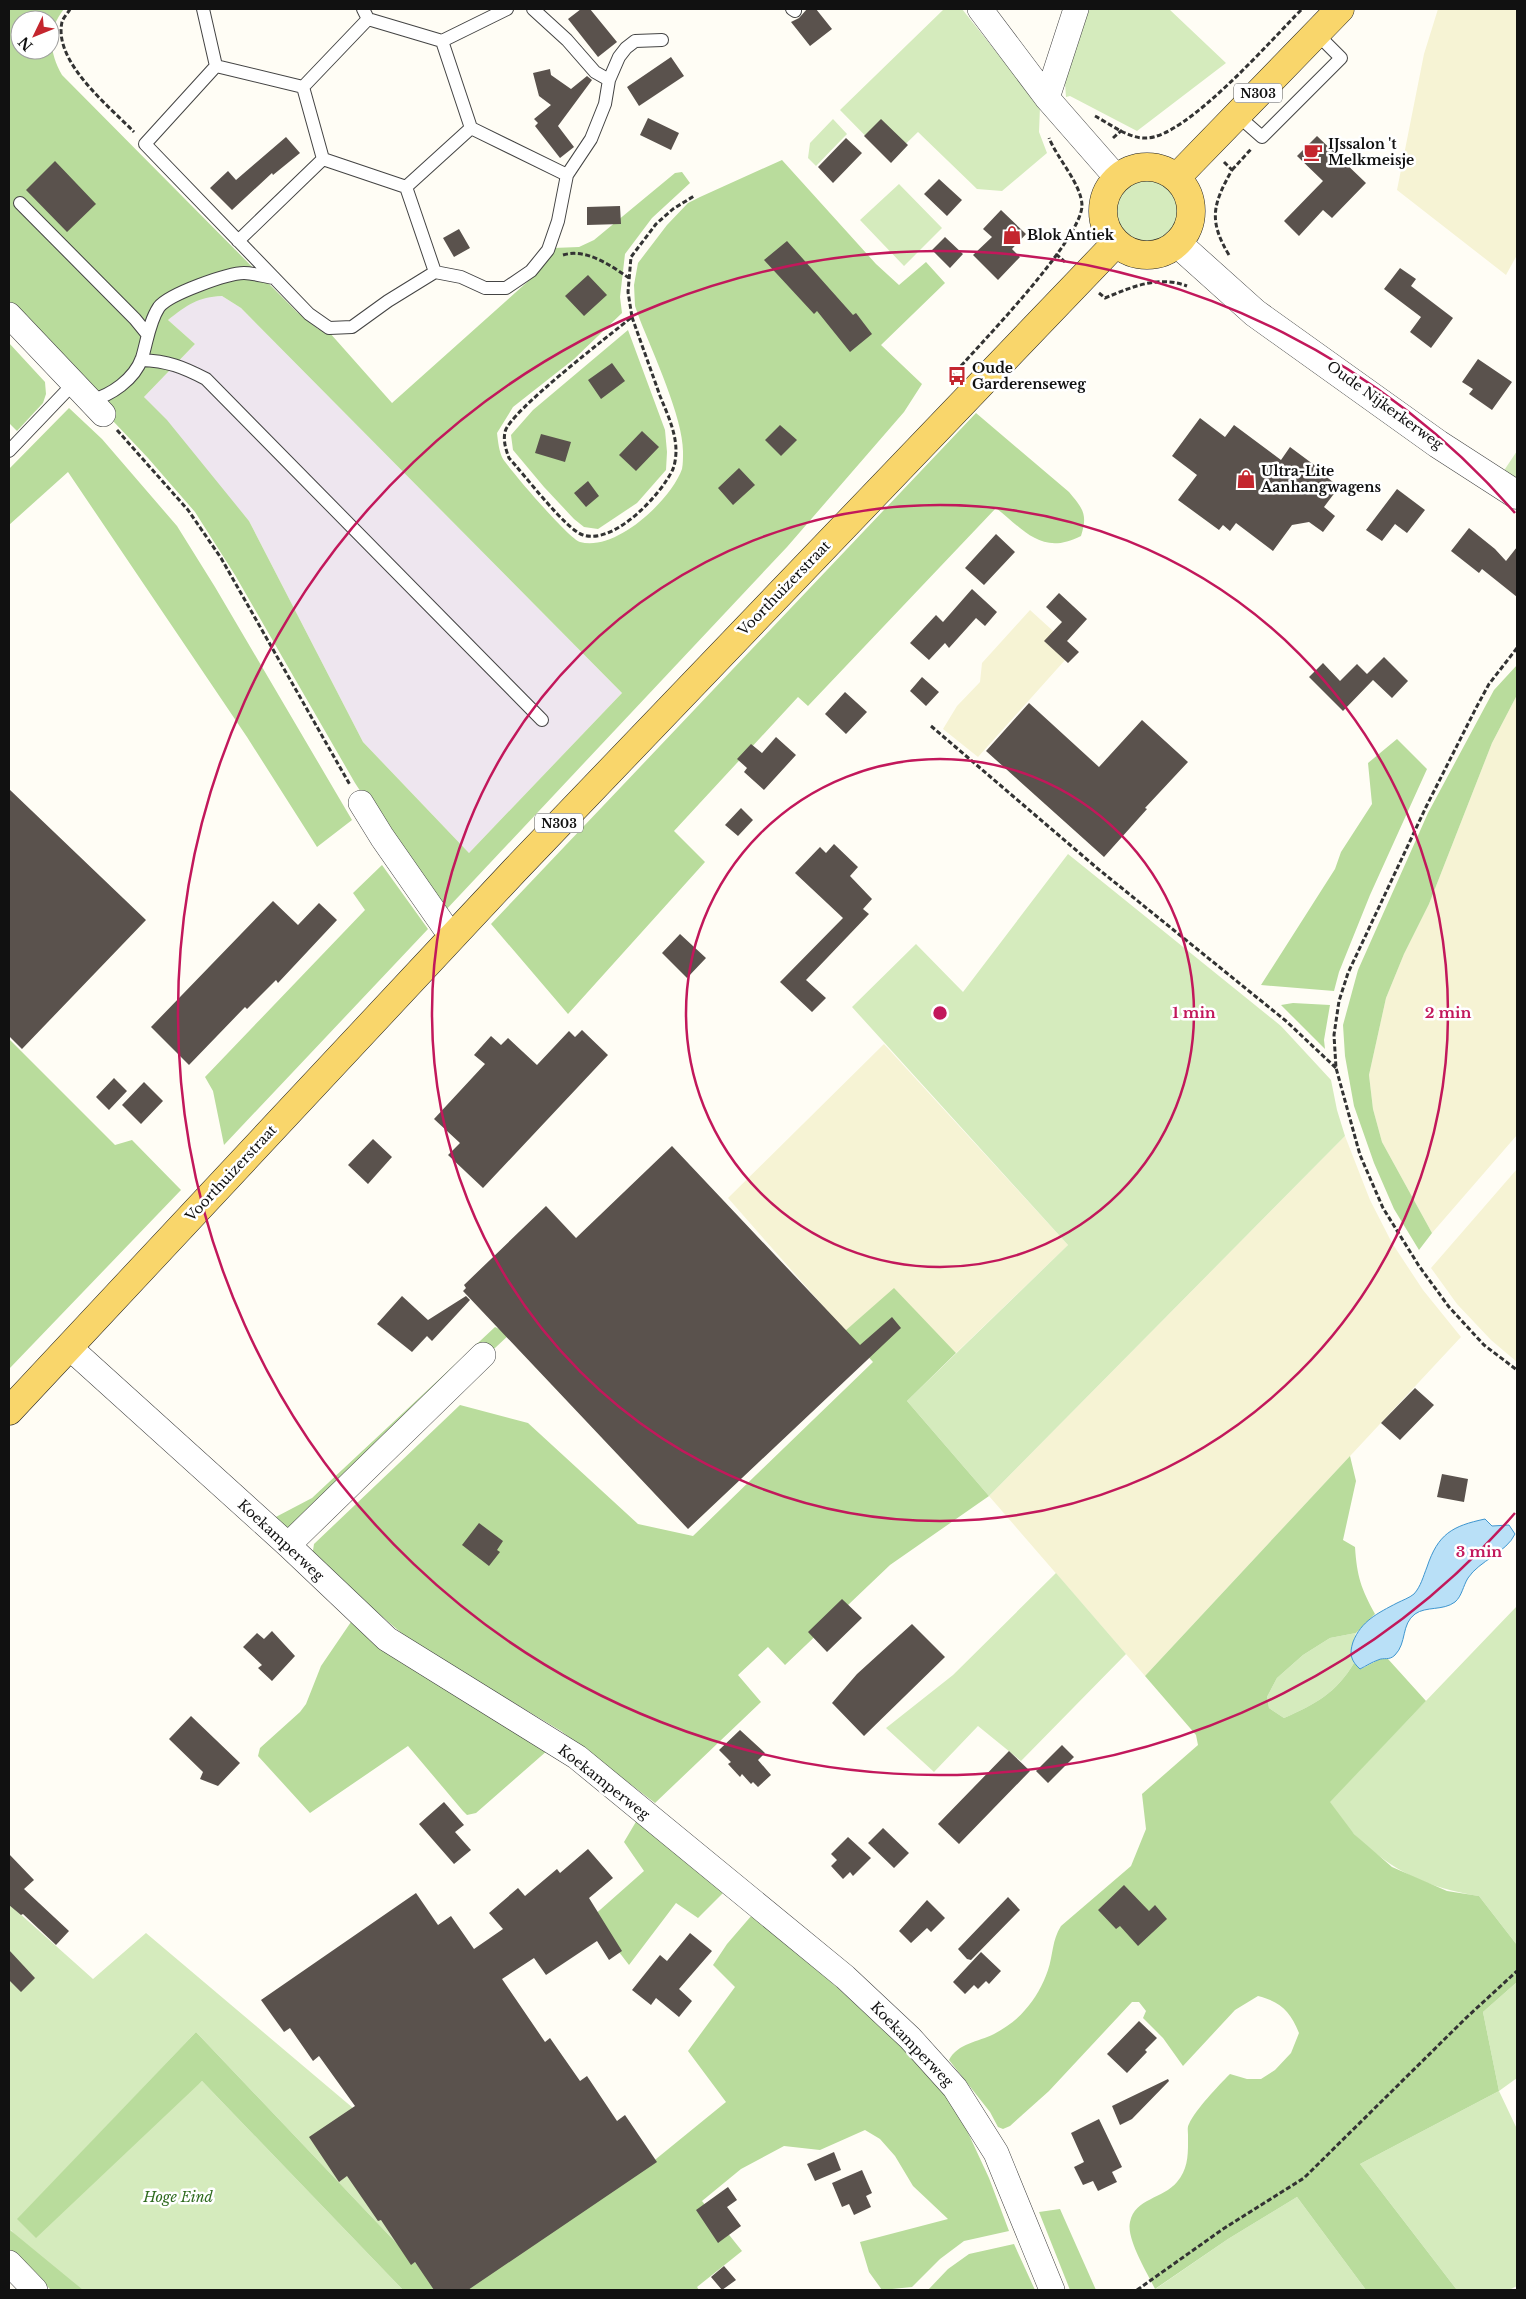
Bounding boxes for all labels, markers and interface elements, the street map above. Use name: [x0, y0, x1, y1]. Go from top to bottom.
north arrow: [10, 10, 60, 60]
text: N: [14, 33, 37, 55]
road number: N303: [1234, 84, 1282, 102]
place label: IJssalon 't Melkmeisje: [1328, 135, 1414, 169]
cafe icon: IJssalon 't Melkmeisje: [1302, 141, 1324, 163]
shop icon: Blok Antiek: [1001, 224, 1023, 246]
place label: Blok Antiek: [1027, 226, 1115, 244]
street label: Oude Nijkerkerweg: [1323, 357, 1447, 454]
place label: Oude Garderenseweg: [972, 359, 1086, 393]
bus stop icon: Oude Garderenseweg: [946, 365, 968, 387]
place label: Ultra-Lite Aanhangwagens: [1260, 462, 1381, 496]
shop icon: Ultra-Lite Aanhangwagens: [1235, 468, 1257, 490]
street label: Voorthuizerstraat: [733, 536, 835, 640]
road number: N303: [535, 814, 583, 832]
text: 1 min: [1172, 1003, 1216, 1022]
text: 2 min: [1425, 1003, 1471, 1022]
centre of rings: [931, 1004, 949, 1022]
street label: Voorthuizerstraat: [181, 1120, 281, 1226]
street label: Koekamperweg: [234, 1495, 328, 1585]
text: 3 min: [1456, 1542, 1502, 1561]
street label: Koekamperweg: [555, 1741, 654, 1824]
street label: Koekamperweg: [867, 1998, 958, 2091]
park label: Hoge Eind: [142, 2188, 213, 2206]

